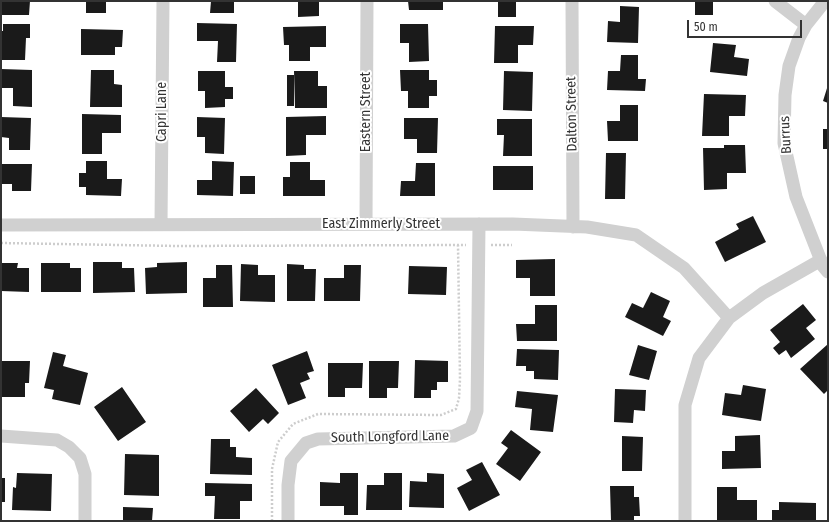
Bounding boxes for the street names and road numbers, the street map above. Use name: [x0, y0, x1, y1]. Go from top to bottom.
street label: Eastern Street: [358, 72, 374, 152]
street label: Dalton Street: [563, 76, 581, 152]
street label: Capri Lane: [154, 82, 170, 142]
street label: Burrus: [777, 116, 795, 154]
street label: East Zimmerly Street: [322, 216, 440, 232]
street label: South Longford Lane: [331, 428, 449, 446]

